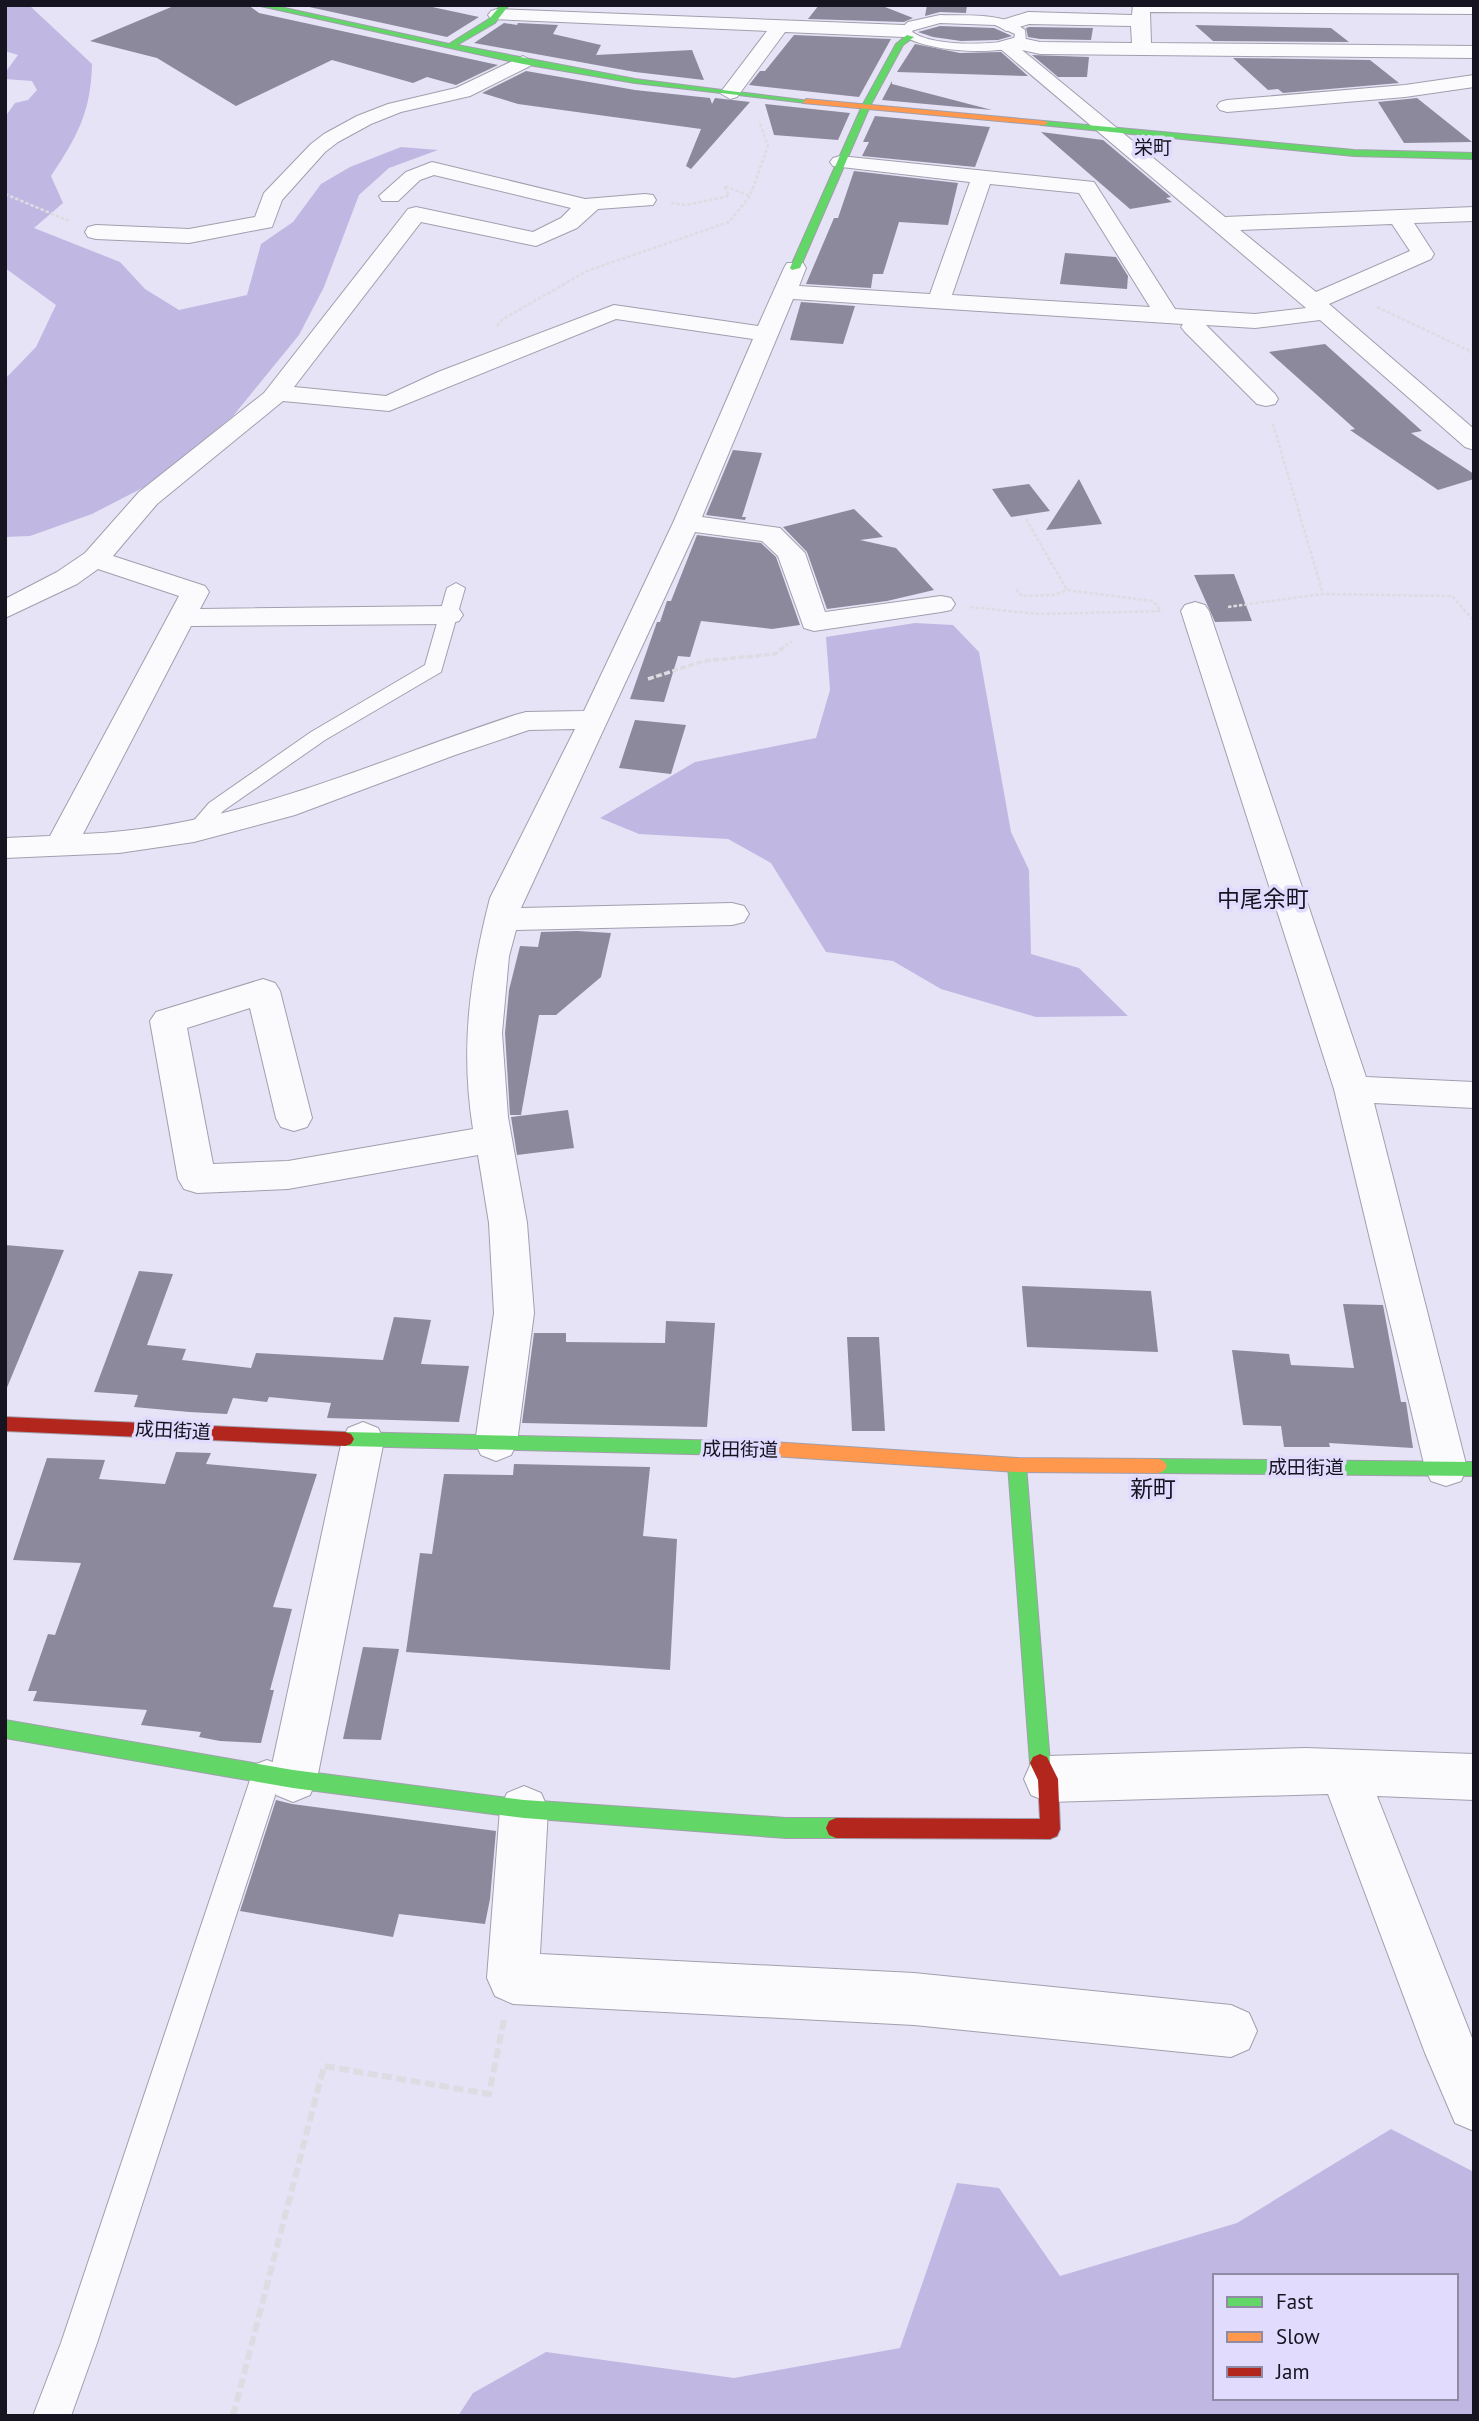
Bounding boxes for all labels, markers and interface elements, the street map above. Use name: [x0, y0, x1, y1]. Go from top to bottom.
district label: 栄町: [1134, 135, 1172, 159]
district label: 中尾余町: [1217, 884, 1309, 913]
street label: 成田街道: [134, 1416, 212, 1444]
street label: 成田街道: [702, 1436, 778, 1462]
street label: 成田街道: [1268, 1455, 1344, 1479]
district label: 新町: [1130, 1474, 1176, 1503]
legend: [1213, 2274, 1458, 2400]
text: Fast: [1276, 2288, 1313, 2315]
text: Slow: [1276, 2323, 1320, 2350]
text: Jam: [1275, 2358, 1310, 2385]

